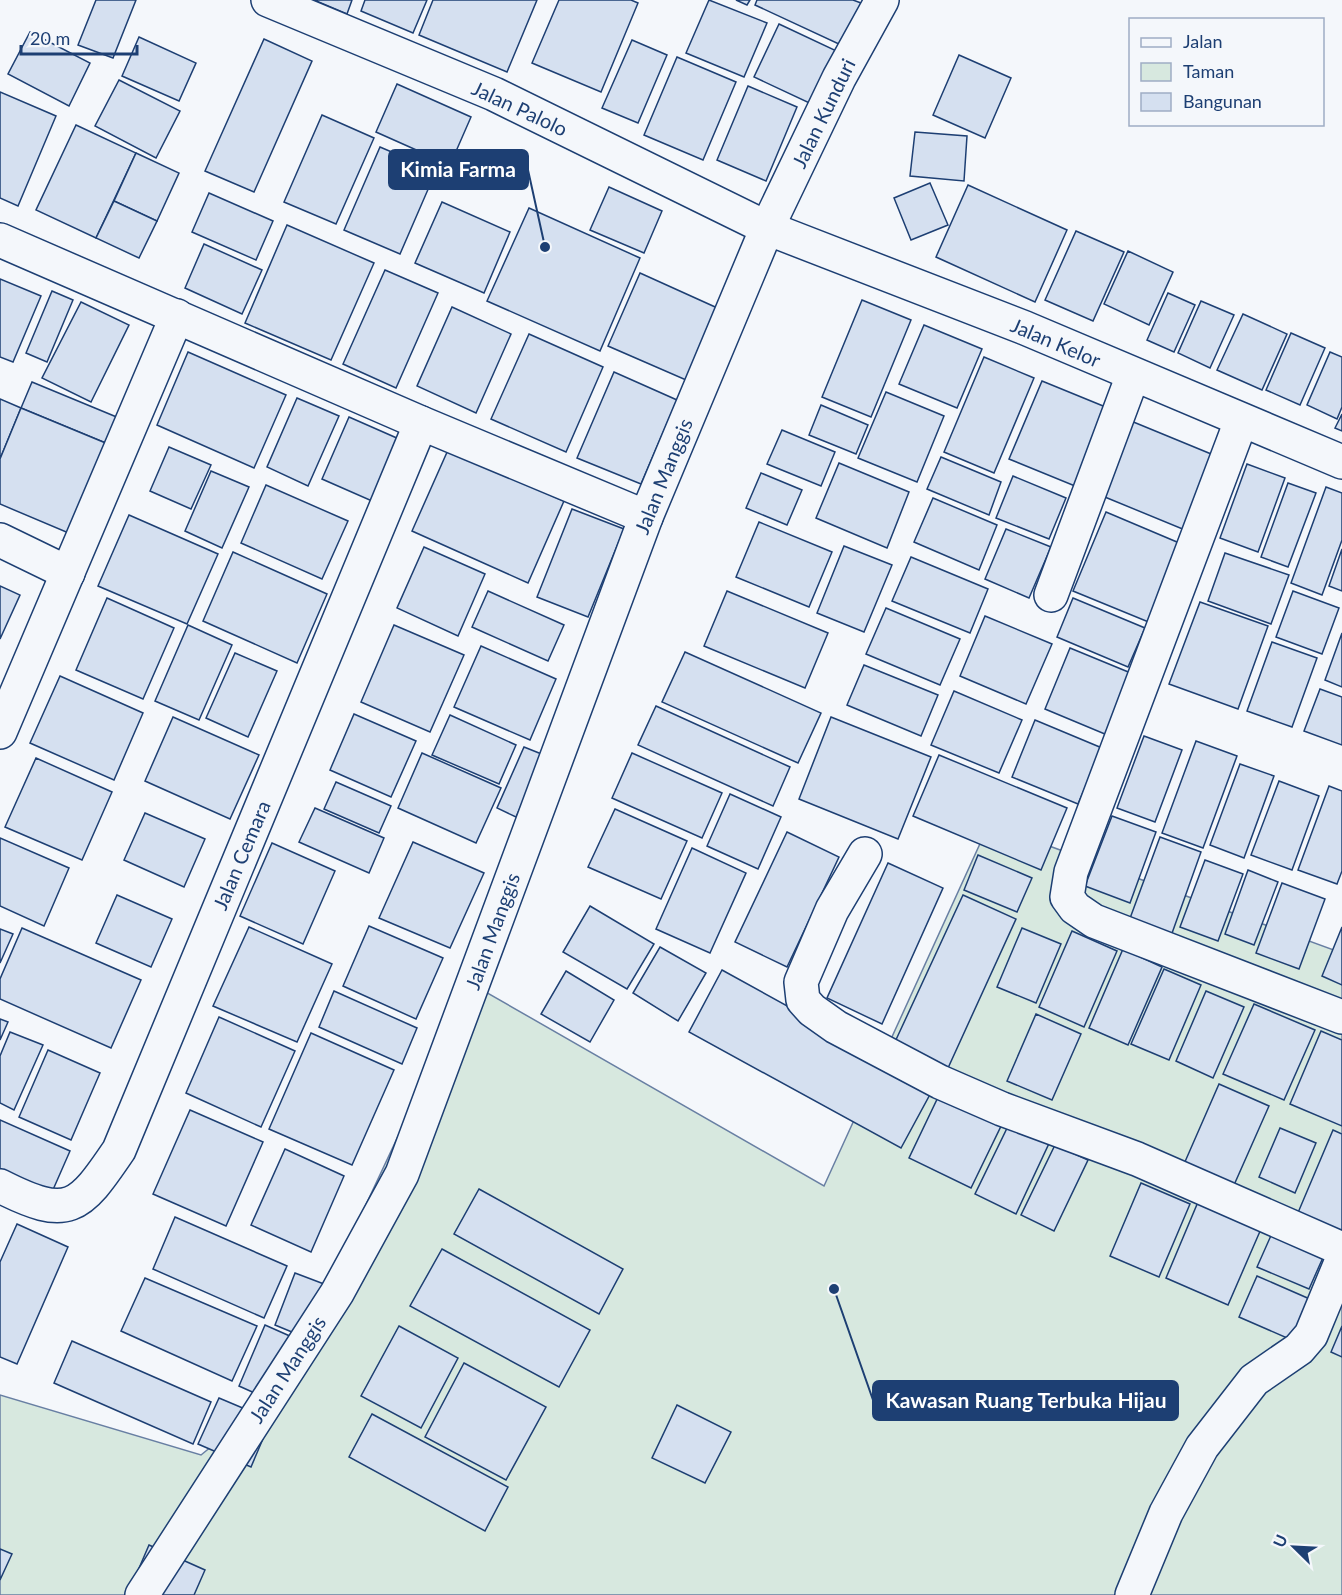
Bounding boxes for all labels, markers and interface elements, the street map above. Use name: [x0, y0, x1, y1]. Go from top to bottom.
scale bar: [21, 18, 136, 56]
legend: [1129, 18, 1324, 126]
text: 20 m: [30, 27, 70, 49]
text: Jalan: [1183, 30, 1222, 52]
street label: Jalan Kunduri: [786, 55, 860, 171]
text: Taman: [1183, 60, 1234, 82]
street label: Jalan Palolo: [468, 75, 572, 141]
text: Bangunan: [1183, 90, 1262, 112]
callout: Kimia Farma: [389, 150, 528, 189]
text: Kimia Farma: [400, 156, 516, 181]
street label: Jalan Kelor: [1007, 312, 1105, 372]
street label: Jalan Manggis: [629, 415, 697, 537]
street label: Jalan Cemara: [207, 797, 275, 913]
street label: Jalan Manggis: [460, 869, 524, 993]
street label: Jalan Manggis: [244, 1311, 330, 1427]
callout: Kawasan Ruang Terbuka Hijau: [873, 1381, 1178, 1420]
text: Kawasan Ruang Terbuka Hijau: [885, 1387, 1167, 1412]
north arrow: [1264, 1517, 1324, 1577]
text: U: [1269, 1531, 1291, 1550]

